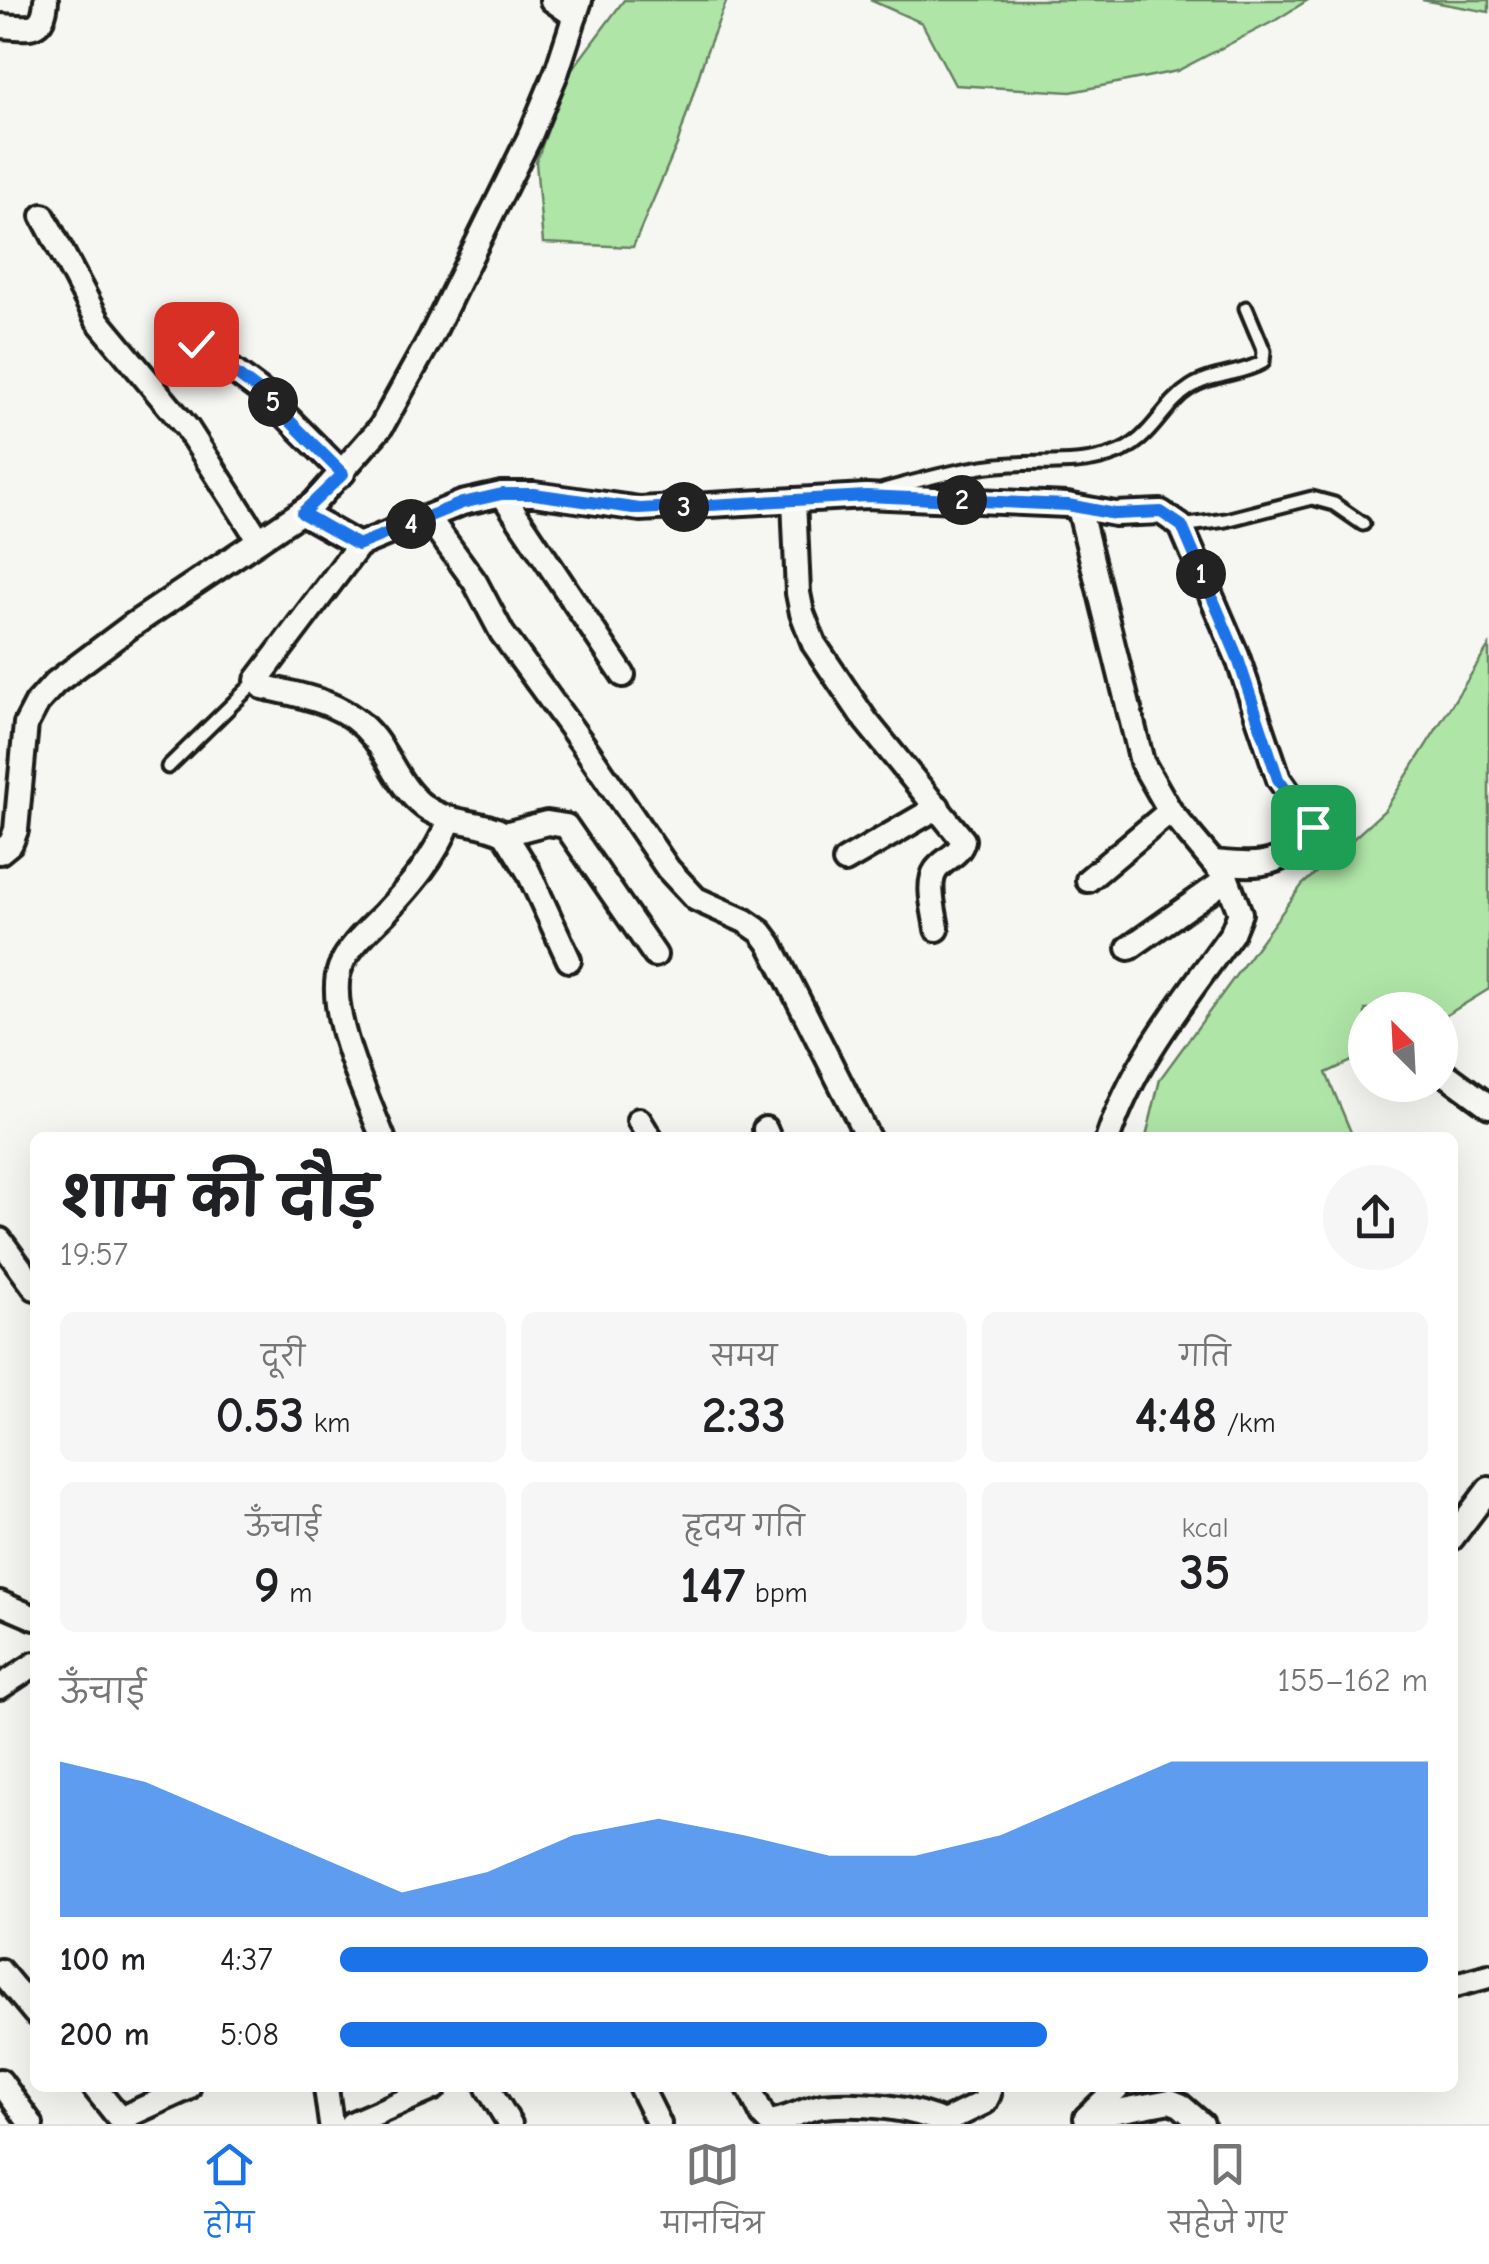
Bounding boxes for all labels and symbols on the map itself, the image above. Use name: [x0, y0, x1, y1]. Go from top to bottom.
pin: [154, 302, 239, 387]
pin: 5: [248, 377, 298, 427]
pin: 2: [937, 475, 987, 525]
pin: 3: [659, 482, 709, 532]
pin: 4: [386, 499, 436, 549]
pin: 1: [1176, 549, 1226, 599]
pin: [1271, 785, 1356, 870]
north arrow: [1348, 992, 1458, 1102]

